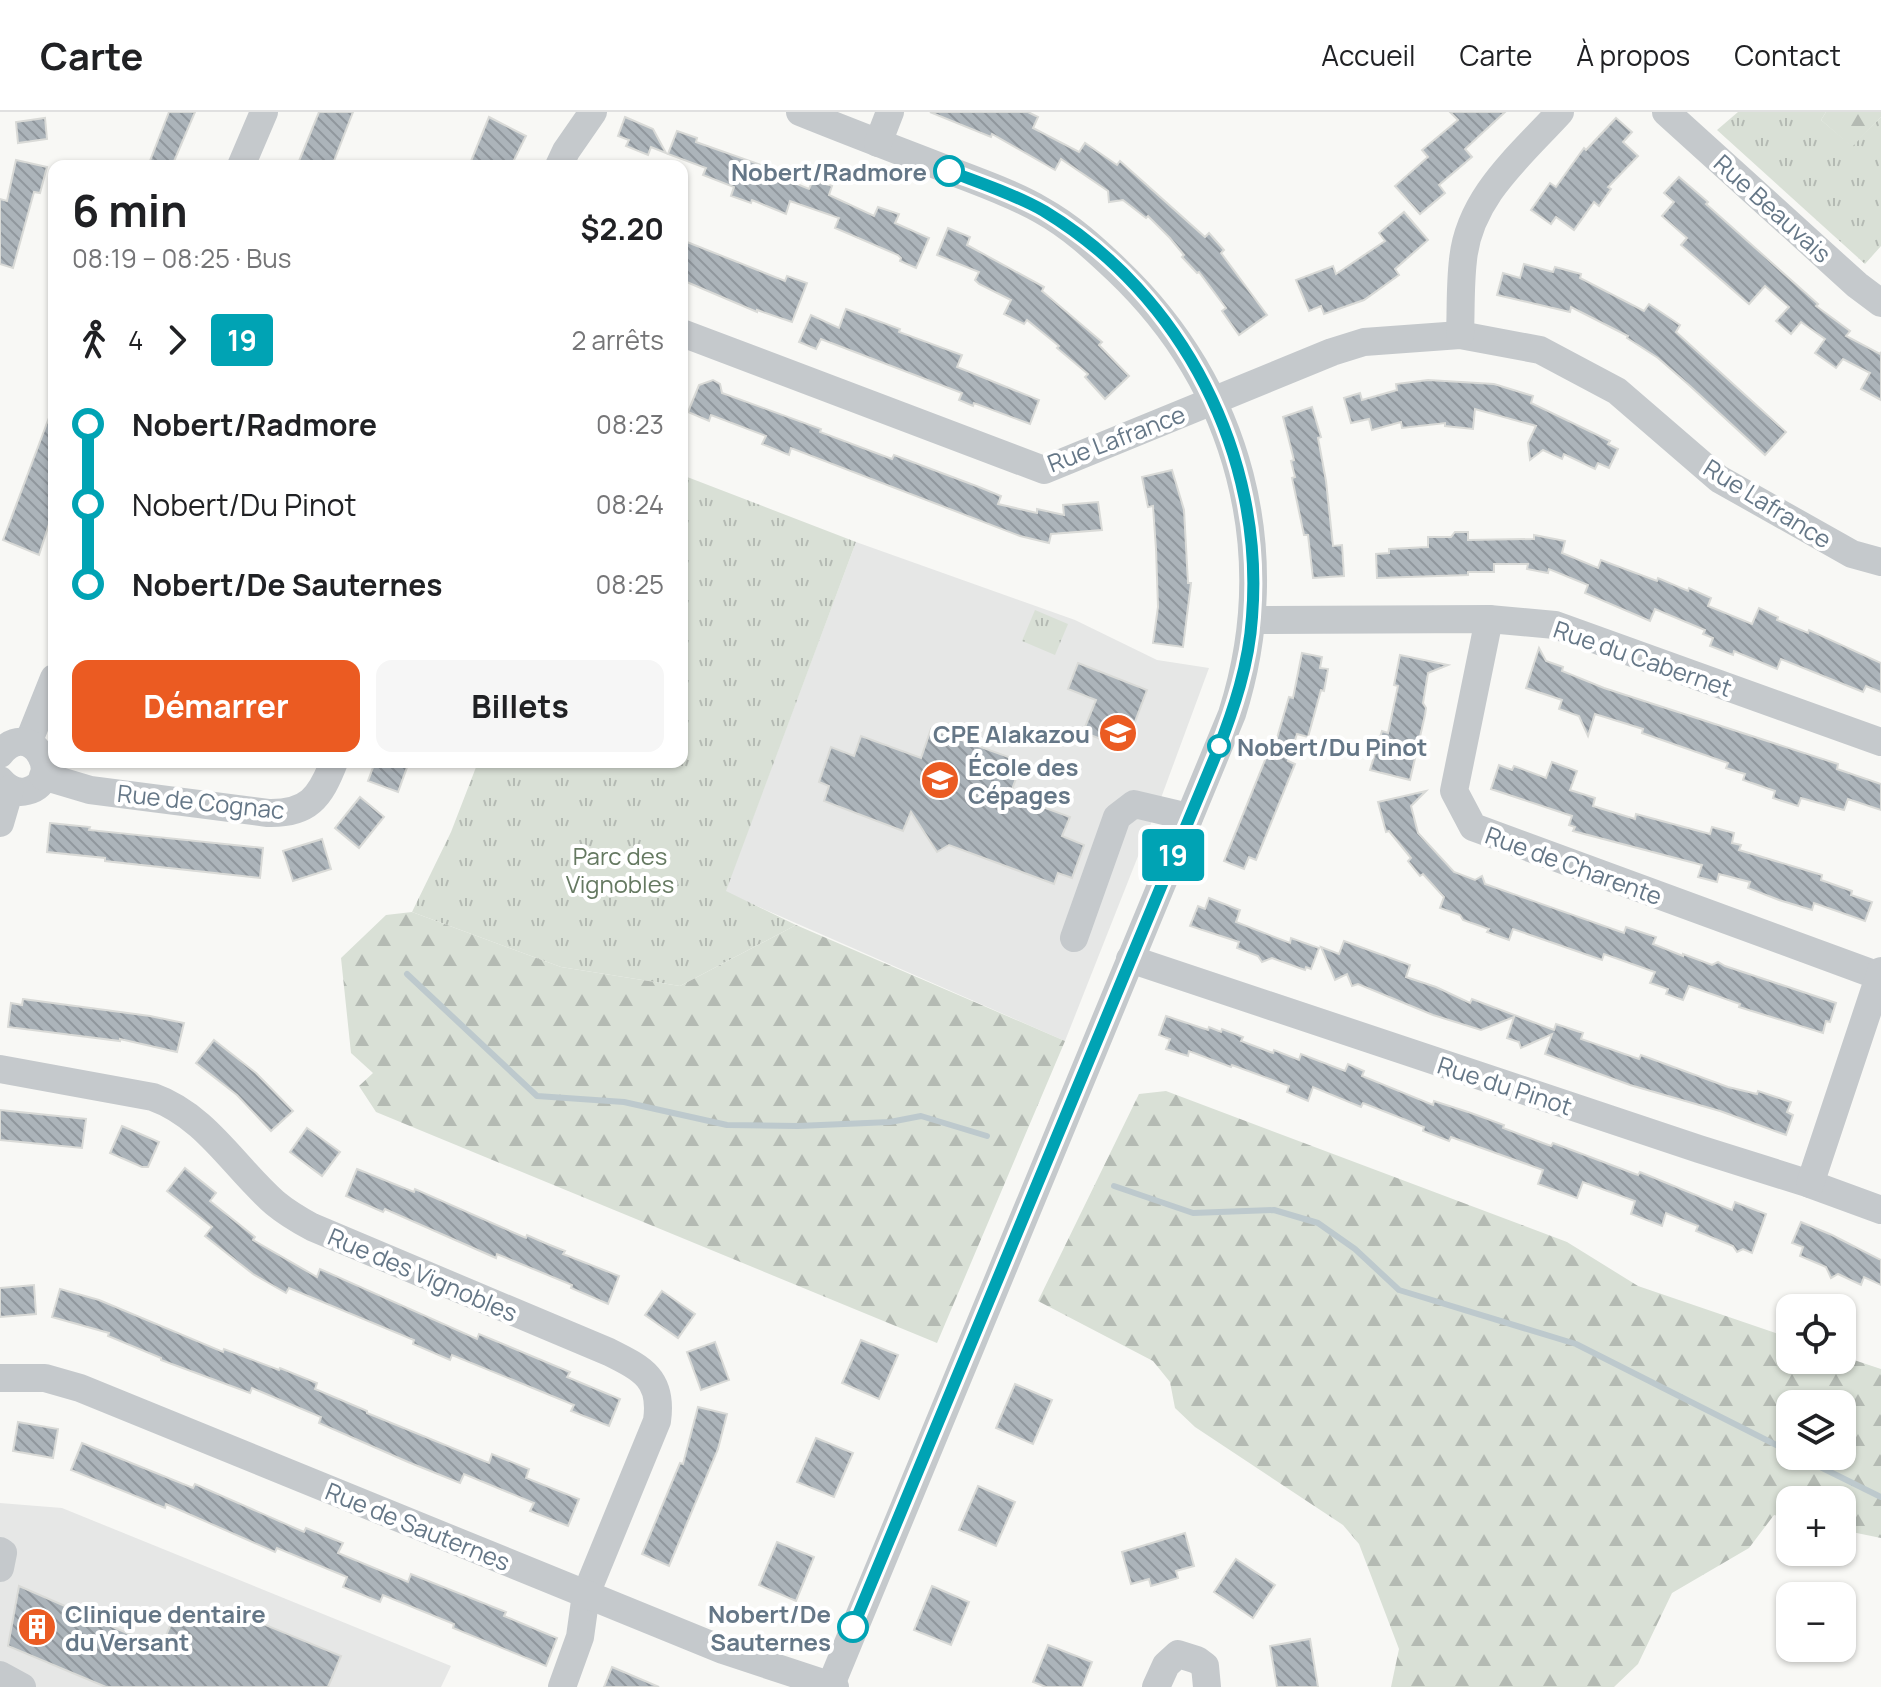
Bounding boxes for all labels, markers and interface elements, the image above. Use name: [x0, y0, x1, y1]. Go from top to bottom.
text: Carte: [40, 29, 143, 81]
text: Accueil: [1321, 36, 1416, 74]
text: Carte: [1460, 36, 1532, 74]
text: À propos: [1576, 36, 1690, 74]
text: Contact: [1734, 36, 1841, 74]
street label: Rue Beauvais: [1707, 146, 1839, 270]
place label: Nobert/Radmore: [731, 155, 927, 188]
marker: Nobert/Radmore: [934, 156, 964, 186]
text: 6 min: [72, 180, 188, 240]
text: $2.20: [581, 208, 664, 249]
text: 08:19 – 08:25 · Bus: [72, 240, 291, 276]
icon: walk: [72, 318, 116, 362]
icon: forward: [155, 318, 199, 362]
text: 19: [227, 321, 257, 359]
text: 4: [128, 322, 143, 358]
text: 2 arrêts: [572, 322, 664, 358]
street label: Rue Lafrance: [1042, 397, 1190, 479]
text: Nobert/Radmore: [132, 404, 377, 445]
text: 08:23: [596, 406, 664, 442]
street label: Rue Lafrance: [1698, 451, 1838, 555]
text: Nobert/Du Pinot: [132, 484, 357, 525]
text: 08:24: [596, 486, 664, 522]
text: Nobert/De Sauternes: [132, 564, 442, 605]
text: 08:25: [595, 566, 664, 602]
street label: Rue du Cabernet: [1549, 612, 1737, 704]
button: Démarrer: [72, 660, 360, 752]
button: Billets: [376, 660, 664, 752]
school or university icon: CPE Alakazou: [1097, 712, 1139, 754]
place label: CPE Alakazou: [933, 717, 1090, 750]
place label: Nobert/Du Pinot: [1237, 730, 1427, 763]
marker: Nobert/Du Pinot: [1208, 735, 1230, 757]
place label: École des Cépages: [968, 750, 1079, 811]
school or university icon: École des Cépages: [919, 759, 961, 801]
street label: Rue de Cognac: [116, 776, 286, 826]
street label: Rue de Charente: [1481, 818, 1667, 912]
line badge: 19: [1137, 829, 1209, 881]
text: 19: [1158, 836, 1188, 874]
park label: Parc des Vignobles: [566, 839, 674, 900]
street label: Rue du Pinot: [1434, 1048, 1576, 1122]
street label: Rue des Vignobles: [323, 1219, 523, 1329]
map controls: [1776, 1294, 1856, 1662]
button: locate: [1776, 1294, 1856, 1374]
button: layers: [1776, 1390, 1856, 1470]
street label: Rue de Sauternes: [321, 1474, 515, 1578]
button: +: [1776, 1486, 1856, 1566]
button: −: [1776, 1582, 1856, 1662]
place label: Clinique dentaire du Versant: [65, 1597, 266, 1658]
place label: Nobert/De Sauternes: [708, 1597, 831, 1658]
building icon: Clinique dentaire du Versant: [16, 1606, 58, 1648]
marker: Nobert/De Sauternes: [838, 1612, 868, 1642]

